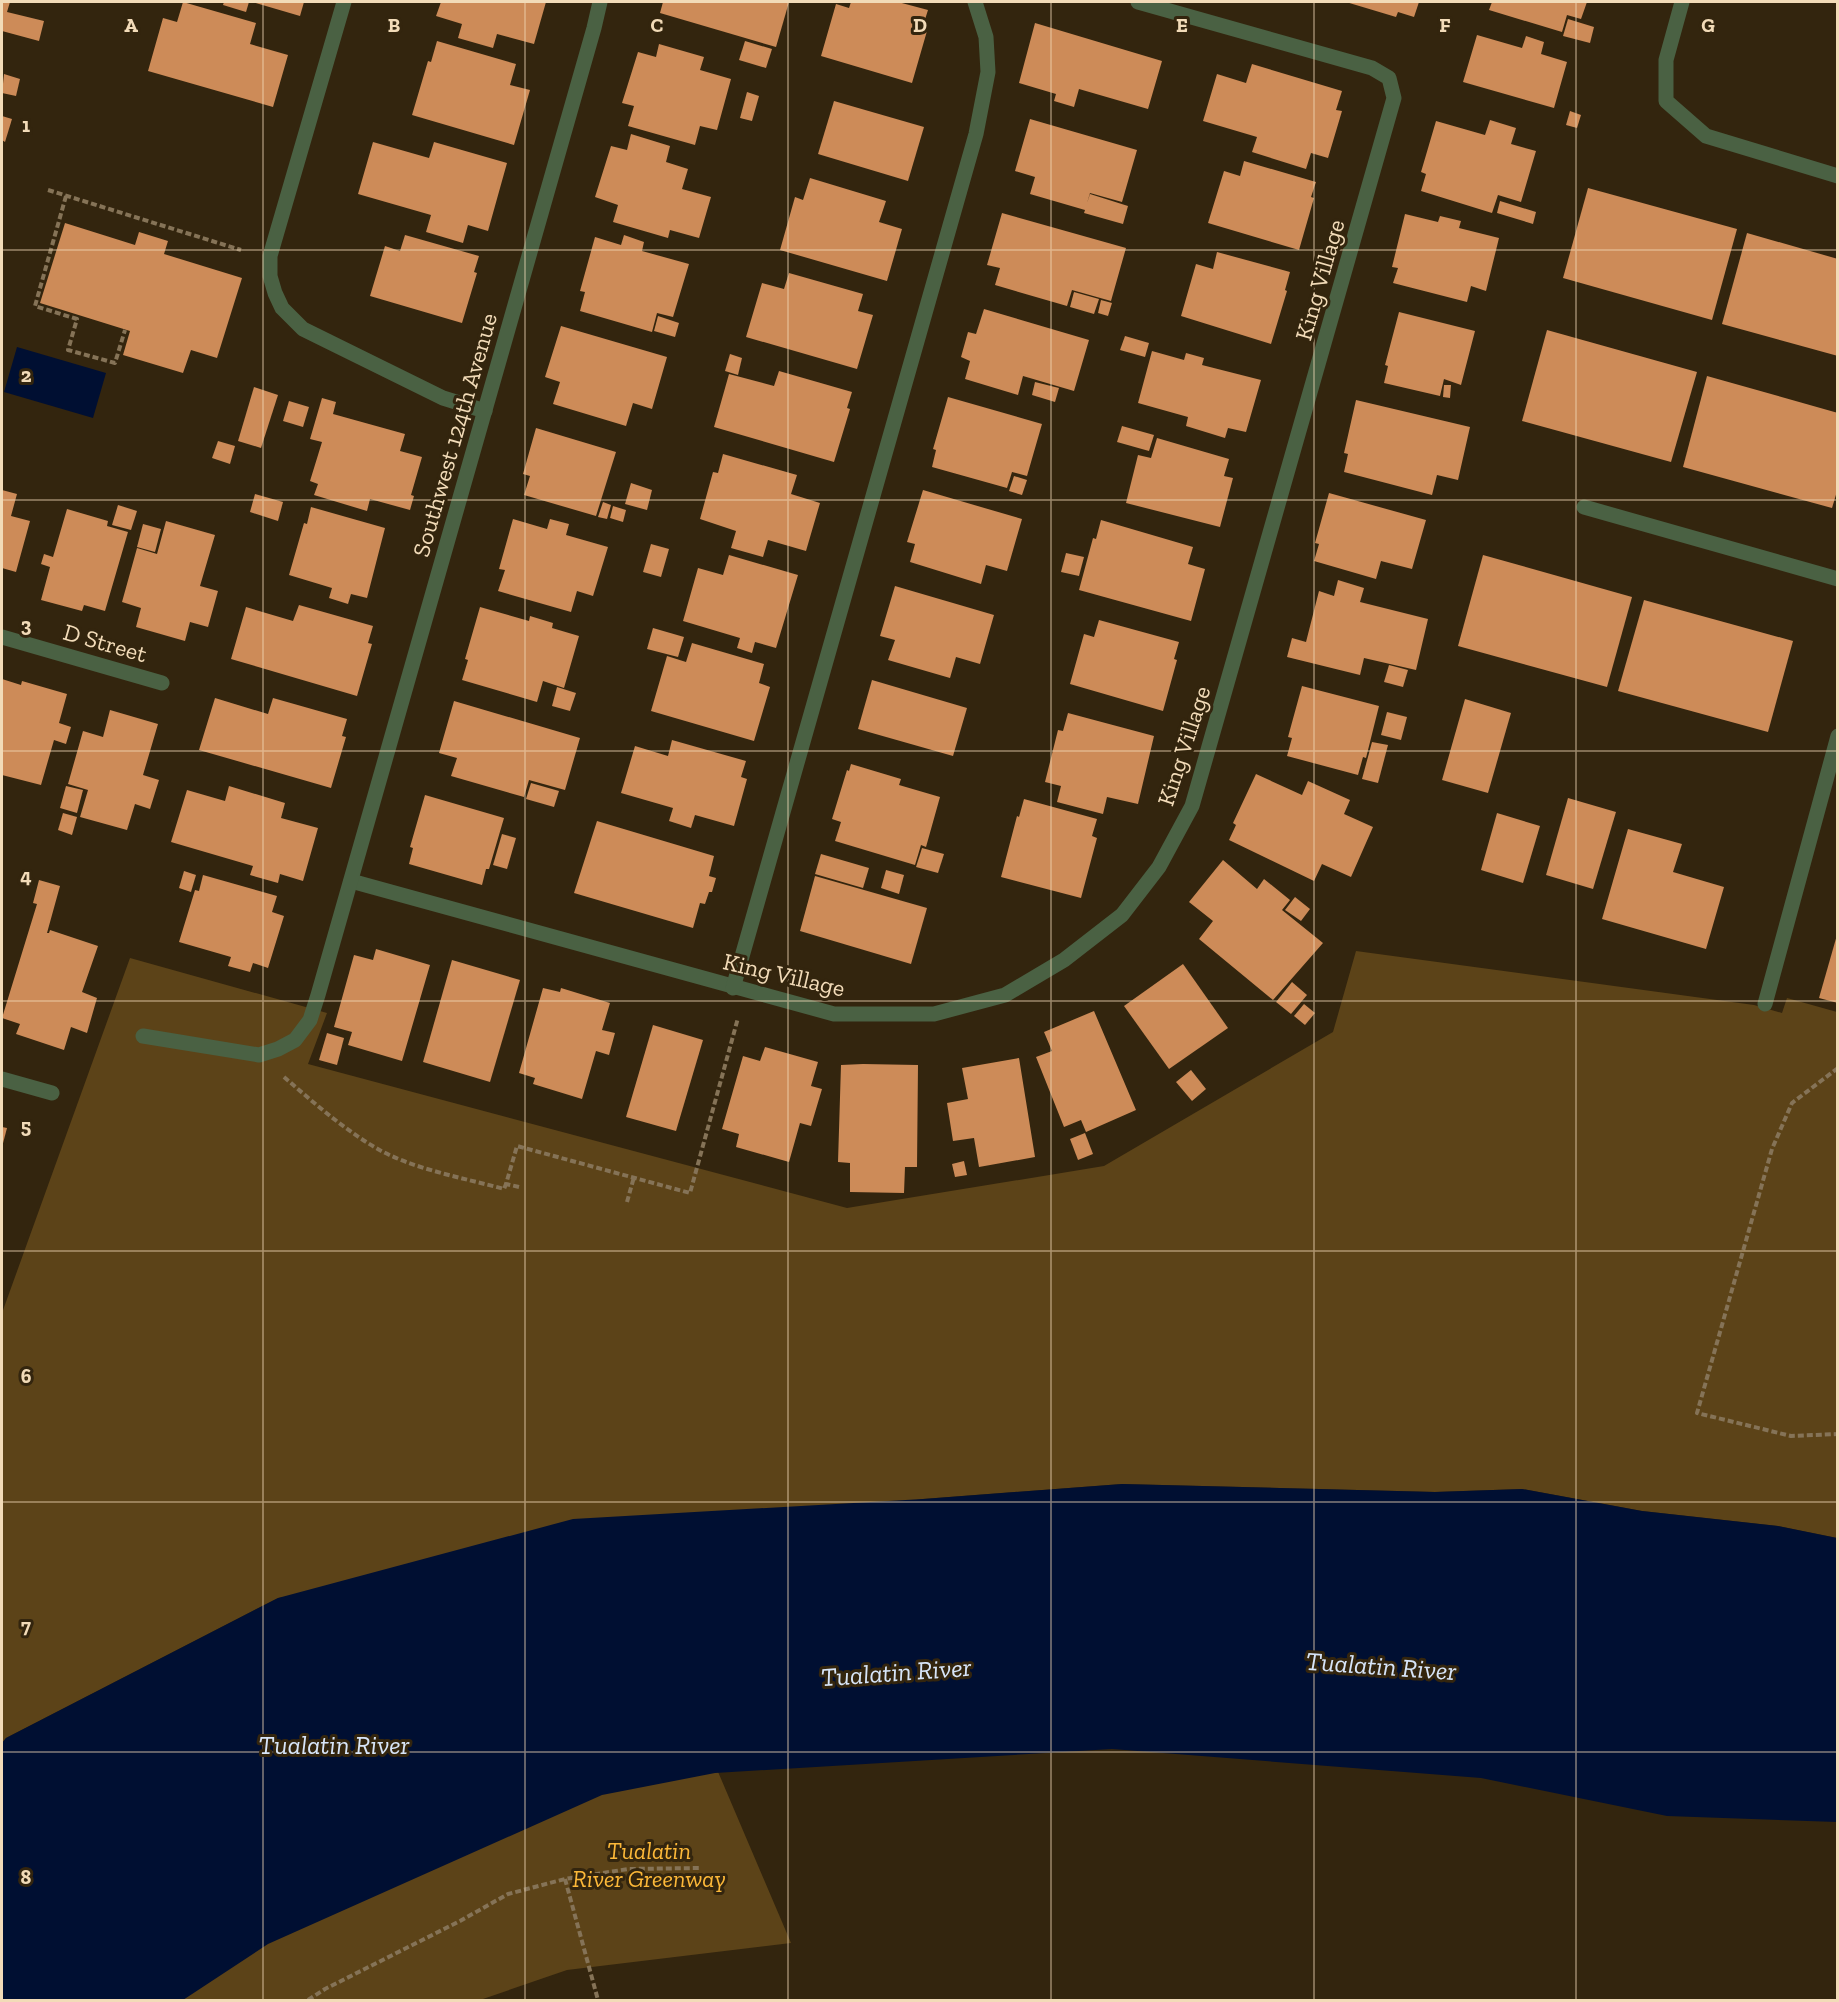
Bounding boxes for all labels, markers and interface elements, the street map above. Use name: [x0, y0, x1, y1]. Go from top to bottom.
text: A: [124, 13, 138, 37]
text: B: [388, 13, 400, 37]
text: C: [651, 13, 664, 37]
text: D: [913, 13, 927, 37]
text: E: [1176, 13, 1188, 37]
text: F: [1439, 13, 1451, 37]
text: G: [1701, 13, 1715, 37]
text: 1: [22, 113, 30, 137]
street label: King Village: [1288, 216, 1351, 344]
street label: Southwest 124th Avenue: [406, 310, 503, 560]
text: 2: [21, 363, 32, 387]
text: 3: [21, 613, 32, 637]
street label: D Street: [60, 617, 150, 668]
street label: King Village: [1151, 682, 1217, 809]
text: 4: [20, 864, 32, 888]
street label: King Village: [720, 946, 848, 1003]
text: 5: [21, 1114, 31, 1138]
text: 6: [21, 1364, 32, 1388]
text: 7: [21, 1614, 31, 1638]
water label: Tualatin River: [1305, 1645, 1457, 1687]
water label: Tualatin River: [820, 1651, 972, 1693]
water label: Tualatin River: [259, 1729, 410, 1761]
park label: Tualatin River Greenway: [572, 1836, 726, 1893]
text: 8: [21, 1865, 32, 1889]

